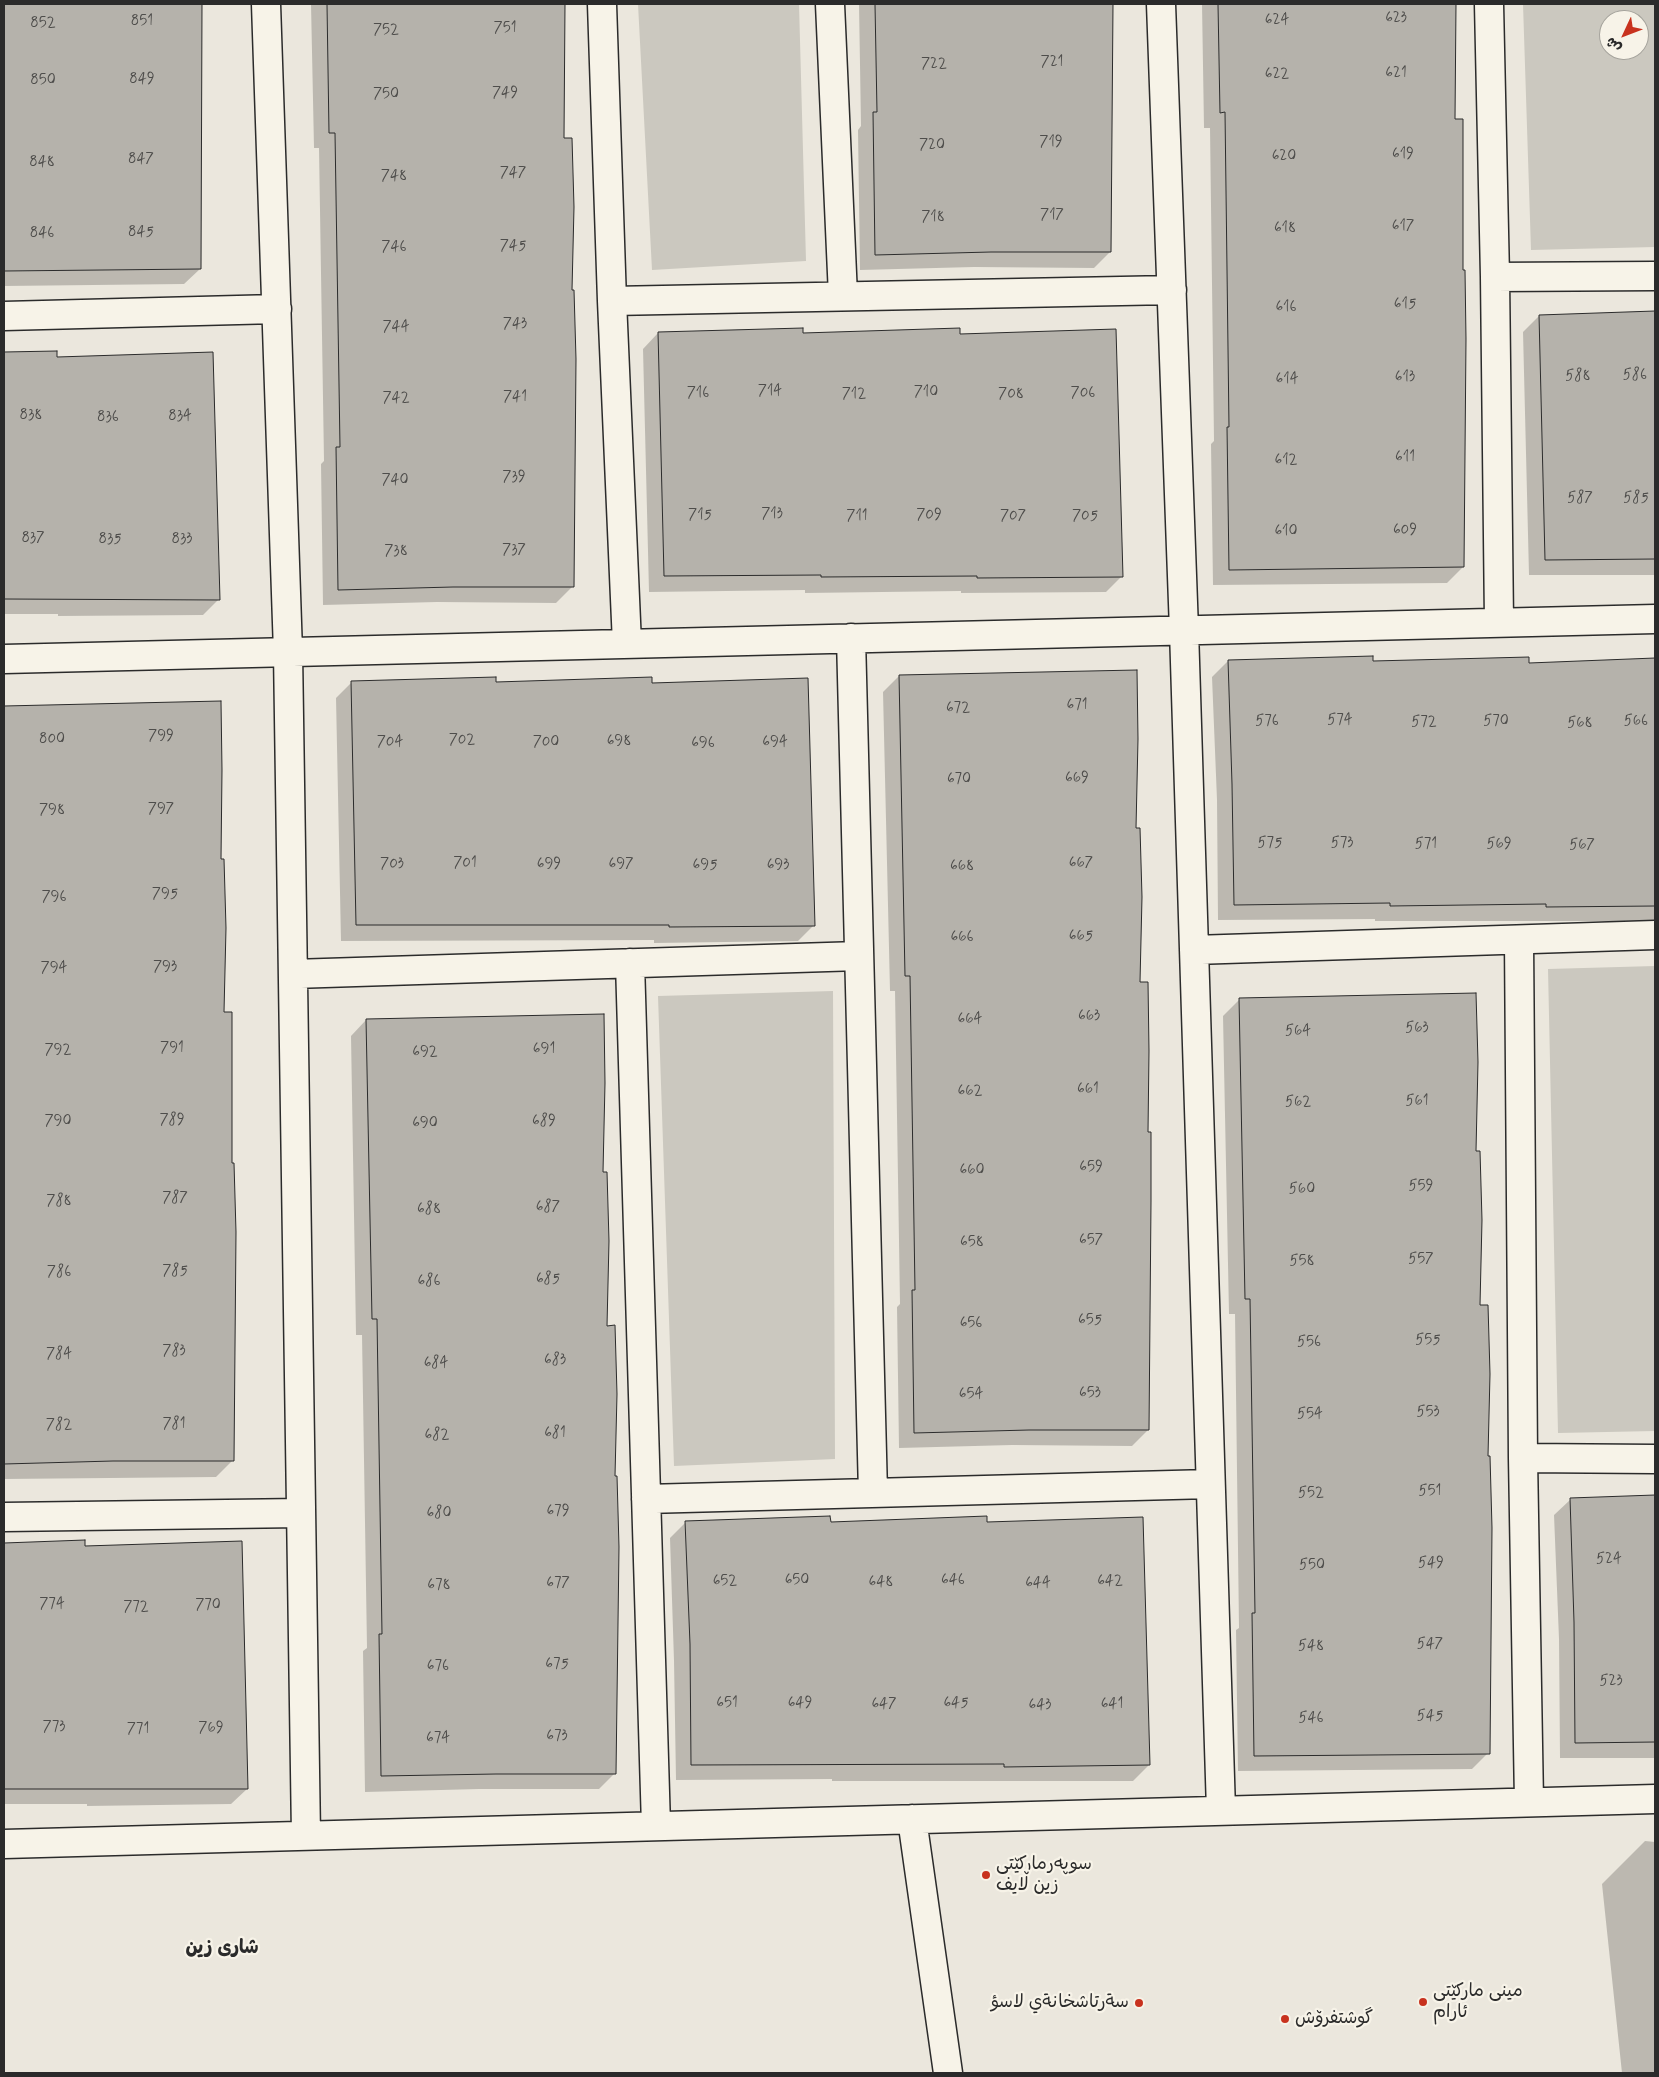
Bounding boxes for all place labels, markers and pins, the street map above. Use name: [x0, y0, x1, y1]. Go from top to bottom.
place label: سوپەرماركێتی زین ڵایف: [996, 1854, 1092, 1896]
marker: سوپەرماركێتی زین ڵایف: [980, 1869, 992, 1881]
place label: مينی ماركێتی ئارام: [1433, 1981, 1523, 2024]
place label: سةرتاشخانةي لاسؤ: [991, 1992, 1129, 2014]
marker: مينی ماركێتی ئارام: [1417, 1996, 1429, 2008]
marker: سةرتاشخانةي لاسؤ: [1133, 1997, 1145, 2009]
place label: گوشتفرۆش: [1295, 2008, 1373, 2030]
marker: گوشتفرۆش: [1279, 2013, 1291, 2025]

